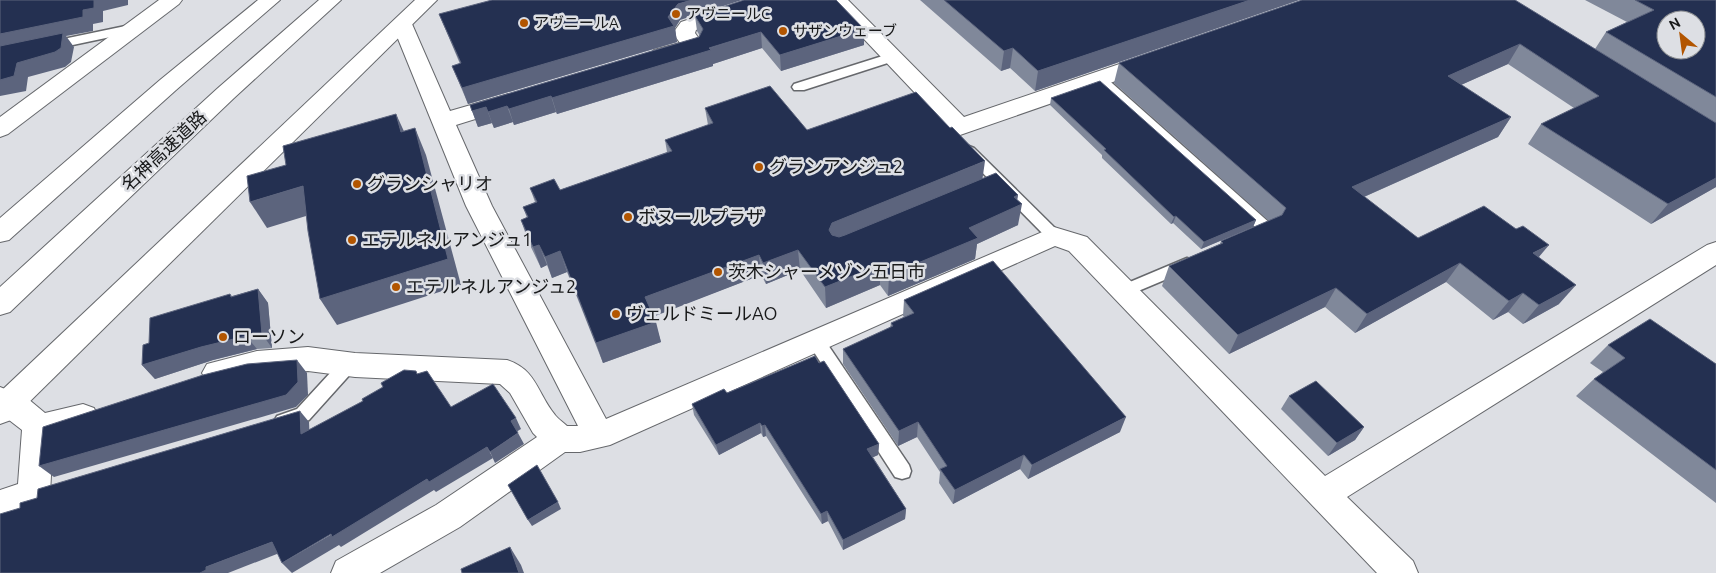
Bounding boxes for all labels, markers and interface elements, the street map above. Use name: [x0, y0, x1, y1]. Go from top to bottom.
place label: アヴニールC: [686, 5, 770, 22]
marker: アヴニールC: [670, 8, 682, 20]
north arrow: [1656, 10, 1706, 60]
place label: アヴニールA: [534, 14, 619, 31]
text: N: [1666, 14, 1683, 33]
marker: アヴニールA: [518, 17, 530, 29]
place label: サザンウェーブ: [793, 22, 897, 39]
marker: サザンウェーブ: [777, 25, 789, 37]
street label: 名神高速道路: [117, 106, 210, 194]
place label: グランアンジュ2: [769, 156, 903, 176]
marker: グランアンジュ2: [753, 161, 765, 173]
place label: グランシャリオ: [367, 173, 493, 193]
marker: グランシャリオ: [351, 178, 363, 190]
place label: ボヌールプラザ: [638, 206, 764, 226]
marker: ボヌールプラザ: [622, 211, 634, 223]
place label: エテルネルアンジュ1: [362, 229, 532, 249]
marker: エテルネルアンジュ1: [346, 234, 358, 246]
place label: 茨木シャーメゾン五日市: [728, 261, 925, 281]
marker: 茨木シャーメゾン五日市: [712, 266, 724, 278]
place label: エテルネルアンジュ2: [406, 276, 576, 296]
marker: エテルネルアンジュ2: [390, 281, 402, 293]
place label: ヴェルドミールAO: [626, 303, 778, 323]
marker: ヴェルドミールAO: [610, 308, 622, 320]
place label: ローソン: [233, 326, 305, 346]
marker: ローソン: [217, 331, 229, 343]

